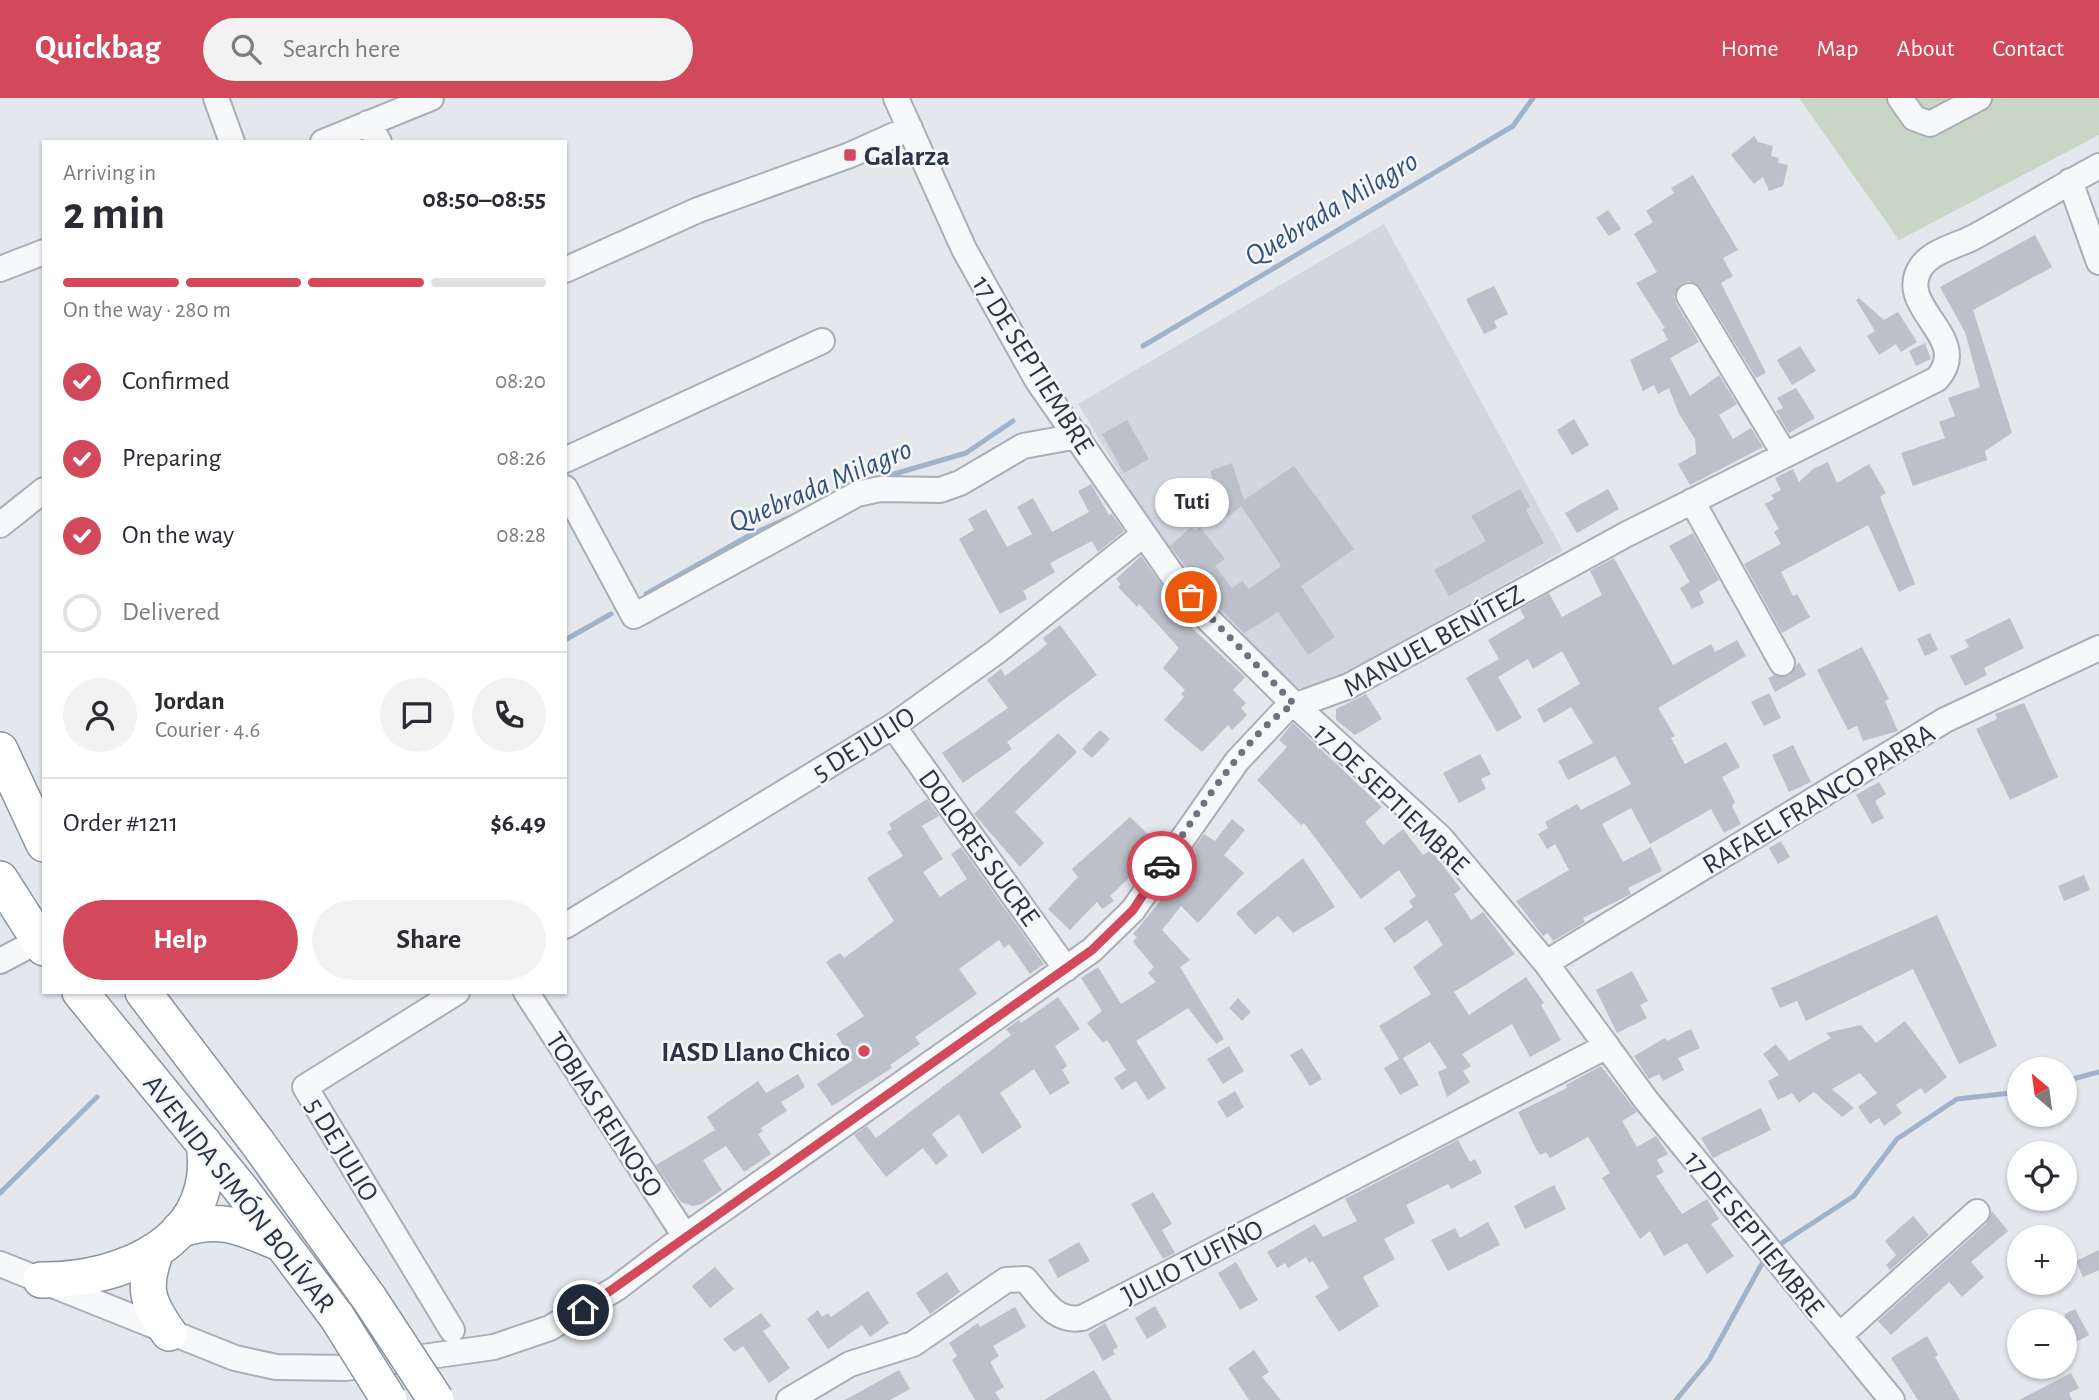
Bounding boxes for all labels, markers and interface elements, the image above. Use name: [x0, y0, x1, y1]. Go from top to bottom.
search box: [203, 18, 693, 81]
icon: search: [227, 30, 265, 68]
text: Quickbag: [35, 32, 161, 65]
text: Search here: [283, 36, 400, 62]
text: Home: [1721, 37, 1779, 61]
text: Map: [1817, 37, 1859, 61]
text: About: [1897, 37, 1954, 61]
text: Contact: [1992, 37, 2064, 61]
place label: Galarza: [864, 143, 950, 171]
water label: Quebrada Milagro: [1240, 146, 1423, 272]
marker: Galarza: [842, 147, 858, 163]
text: Arriving in: [63, 162, 156, 185]
text: 08:50–08:55: [422, 186, 546, 212]
text: 2 min: [63, 191, 165, 237]
street label: 17 DE SEPTIEMBRE: [966, 271, 1098, 459]
text: On the way · 280 m: [63, 299, 231, 322]
icon: check: [63, 363, 101, 401]
text: Confirmed: [122, 368, 230, 394]
text: 08:20: [495, 370, 546, 393]
water label: Quebrada Milagro: [725, 434, 916, 538]
icon: check: [63, 440, 101, 478]
text: Preparing: [122, 445, 221, 471]
text: 08:26: [496, 447, 546, 470]
callout: Tuti: [1154, 478, 1228, 527]
text: Tuti: [1174, 491, 1210, 514]
icon: check: [63, 517, 101, 555]
text: On the way: [122, 522, 234, 548]
text: 08:28: [496, 524, 546, 547]
pin: [1161, 567, 1221, 627]
icon: bag: [1172, 578, 1210, 616]
street label: MANUEL BENÍTEZ: [1338, 578, 1529, 703]
text: Delivered: [122, 599, 220, 625]
button: person: [63, 678, 137, 752]
button: chat: [380, 678, 454, 752]
button: phone: [472, 678, 546, 752]
text: Jordan: [155, 688, 225, 714]
street label: 5 DE JULIO: [808, 702, 920, 787]
street label: 17 DE SEPTIEMBRE: [1307, 718, 1474, 880]
text: Courier · 4.6: [155, 719, 260, 742]
street label: RAFAEL FRANCO PARRA: [1698, 719, 1940, 880]
street label: DOLORES SUCRE: [913, 765, 1044, 931]
text: Order #1211: [63, 810, 178, 836]
text: $6.49: [490, 810, 546, 836]
courier: [1127, 831, 1197, 901]
icon: car: [1143, 847, 1181, 885]
button: Help: [63, 900, 298, 980]
button: Share: [312, 900, 546, 980]
street label: TOBIAS REINOSO: [540, 1027, 667, 1203]
place label: IASD Llano Chico: [661, 1039, 850, 1067]
marker: IASD Llano Chico: [856, 1043, 872, 1059]
north arrow: [2007, 1057, 2077, 1127]
map controls: [2007, 1057, 2077, 1379]
street label: AVENIDA SIMÓN BOLÍVAR: [137, 1068, 342, 1318]
street label: 5 DE JULIO: [300, 1093, 383, 1207]
button: locate: [2007, 1141, 2077, 1211]
street label: 17 DE SEPTIEMBRE: [1678, 1146, 1829, 1322]
street label: JULIO TUFIÑO: [1117, 1213, 1268, 1310]
button: +: [2007, 1225, 2077, 1295]
pin: [553, 1280, 613, 1340]
icon: home: [564, 1291, 602, 1329]
button: −: [2007, 1309, 2077, 1379]

